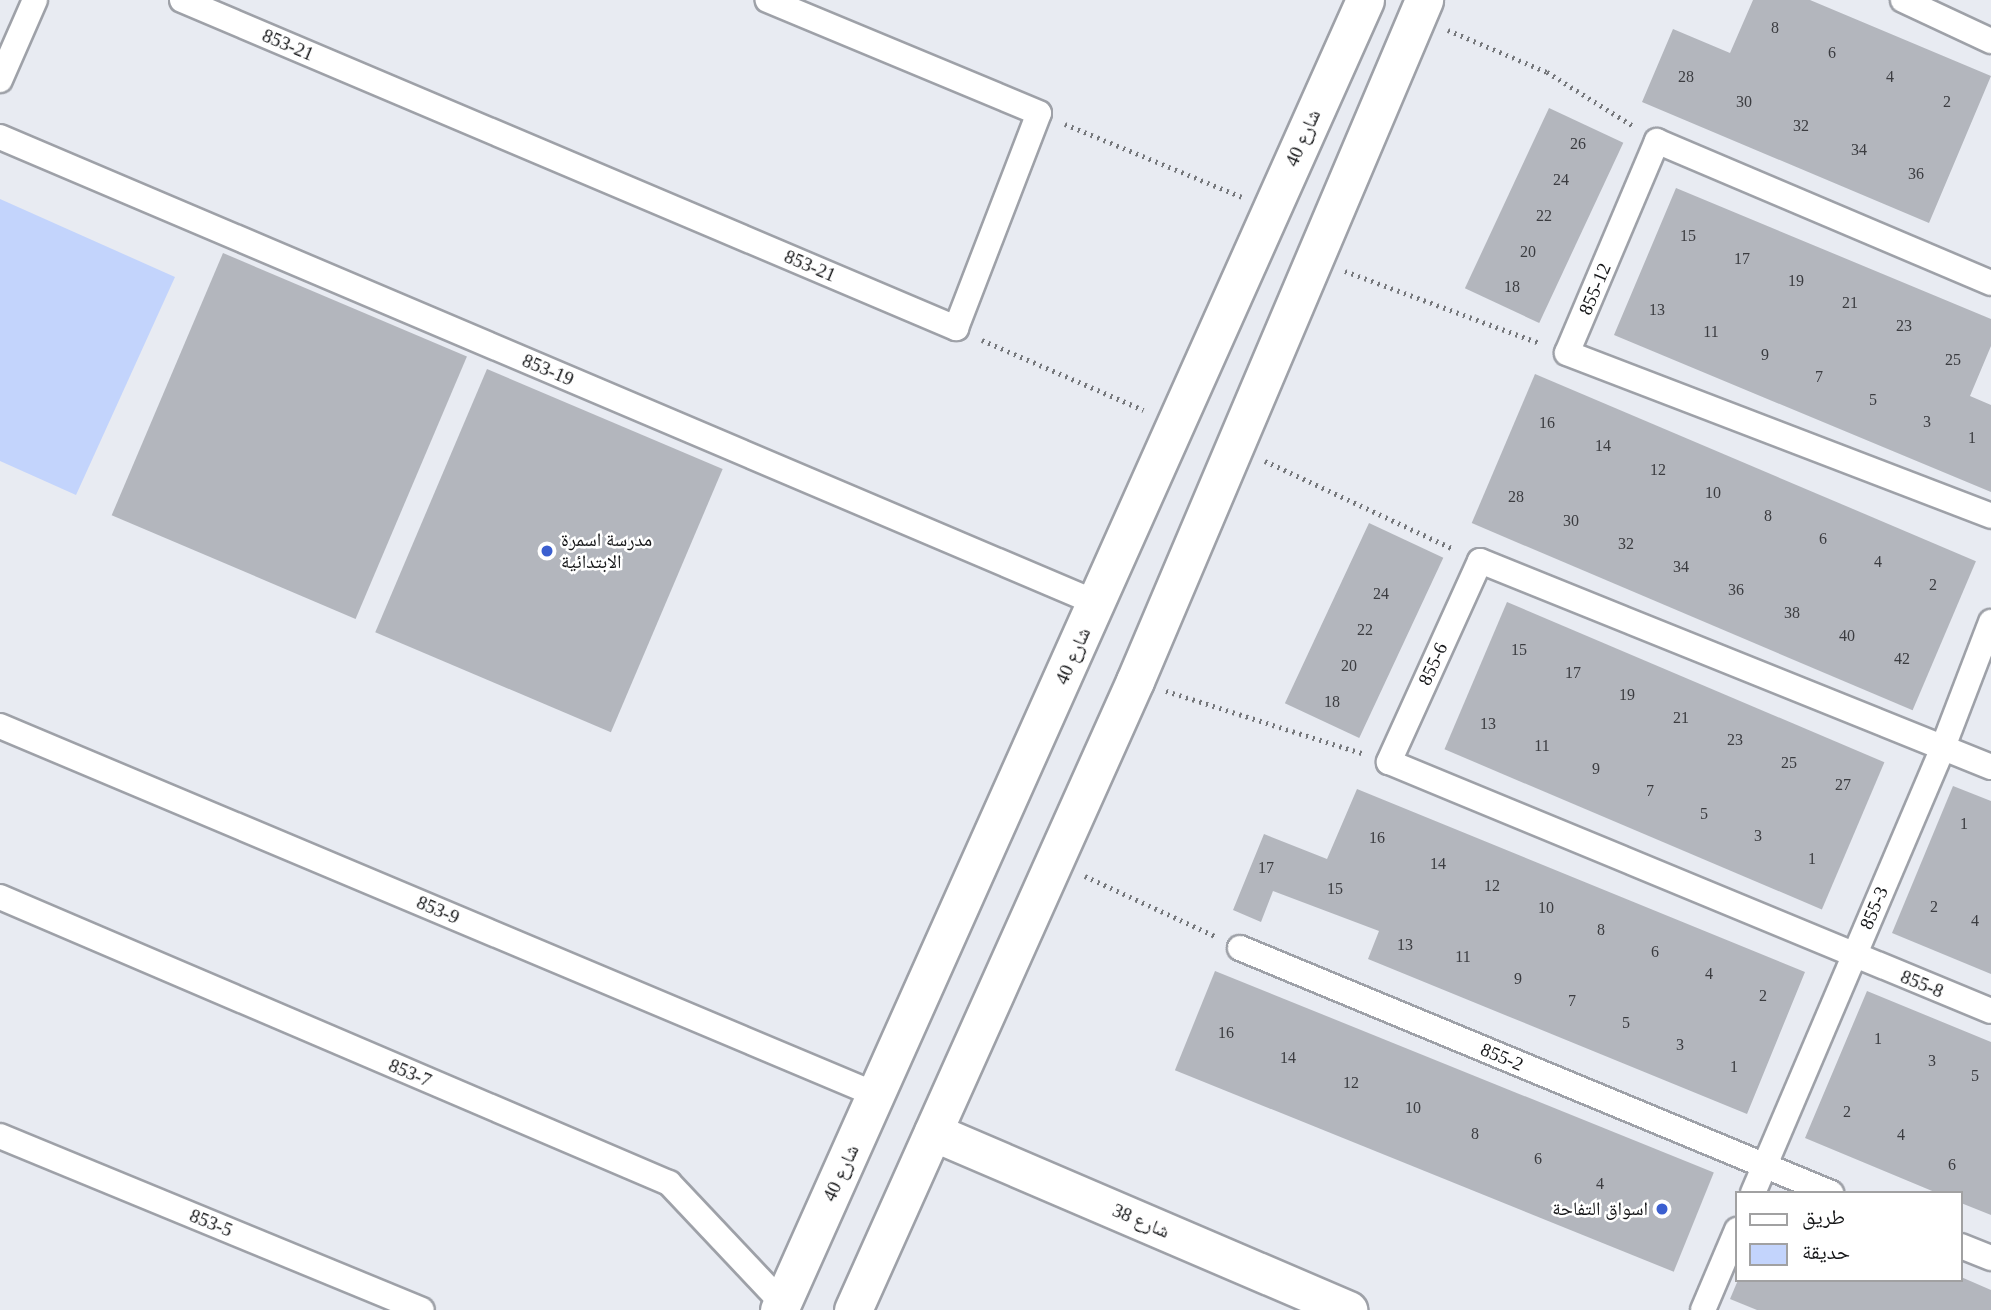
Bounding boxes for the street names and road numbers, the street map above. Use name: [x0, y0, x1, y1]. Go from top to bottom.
street label: 853-21: [259, 24, 317, 66]
street label: شارع 40: [1280, 106, 1326, 170]
street label: 853-21: [781, 245, 839, 287]
street label: 855-12: [1574, 260, 1616, 318]
street label: 853-19: [519, 349, 577, 391]
street label: شارع 40: [1050, 624, 1096, 688]
street label: 855-6: [1413, 639, 1453, 689]
street label: 855-3: [1855, 883, 1893, 933]
street label: 853-9: [413, 891, 463, 929]
street label: 855-8: [1897, 965, 1947, 1003]
street label: 855-2: [1477, 1038, 1527, 1076]
street label: 853-7: [385, 1054, 435, 1092]
street label: شارع 40: [818, 1141, 864, 1205]
street label: شارع 38: [1109, 1199, 1173, 1243]
street label: 853-5: [186, 1204, 236, 1242]

